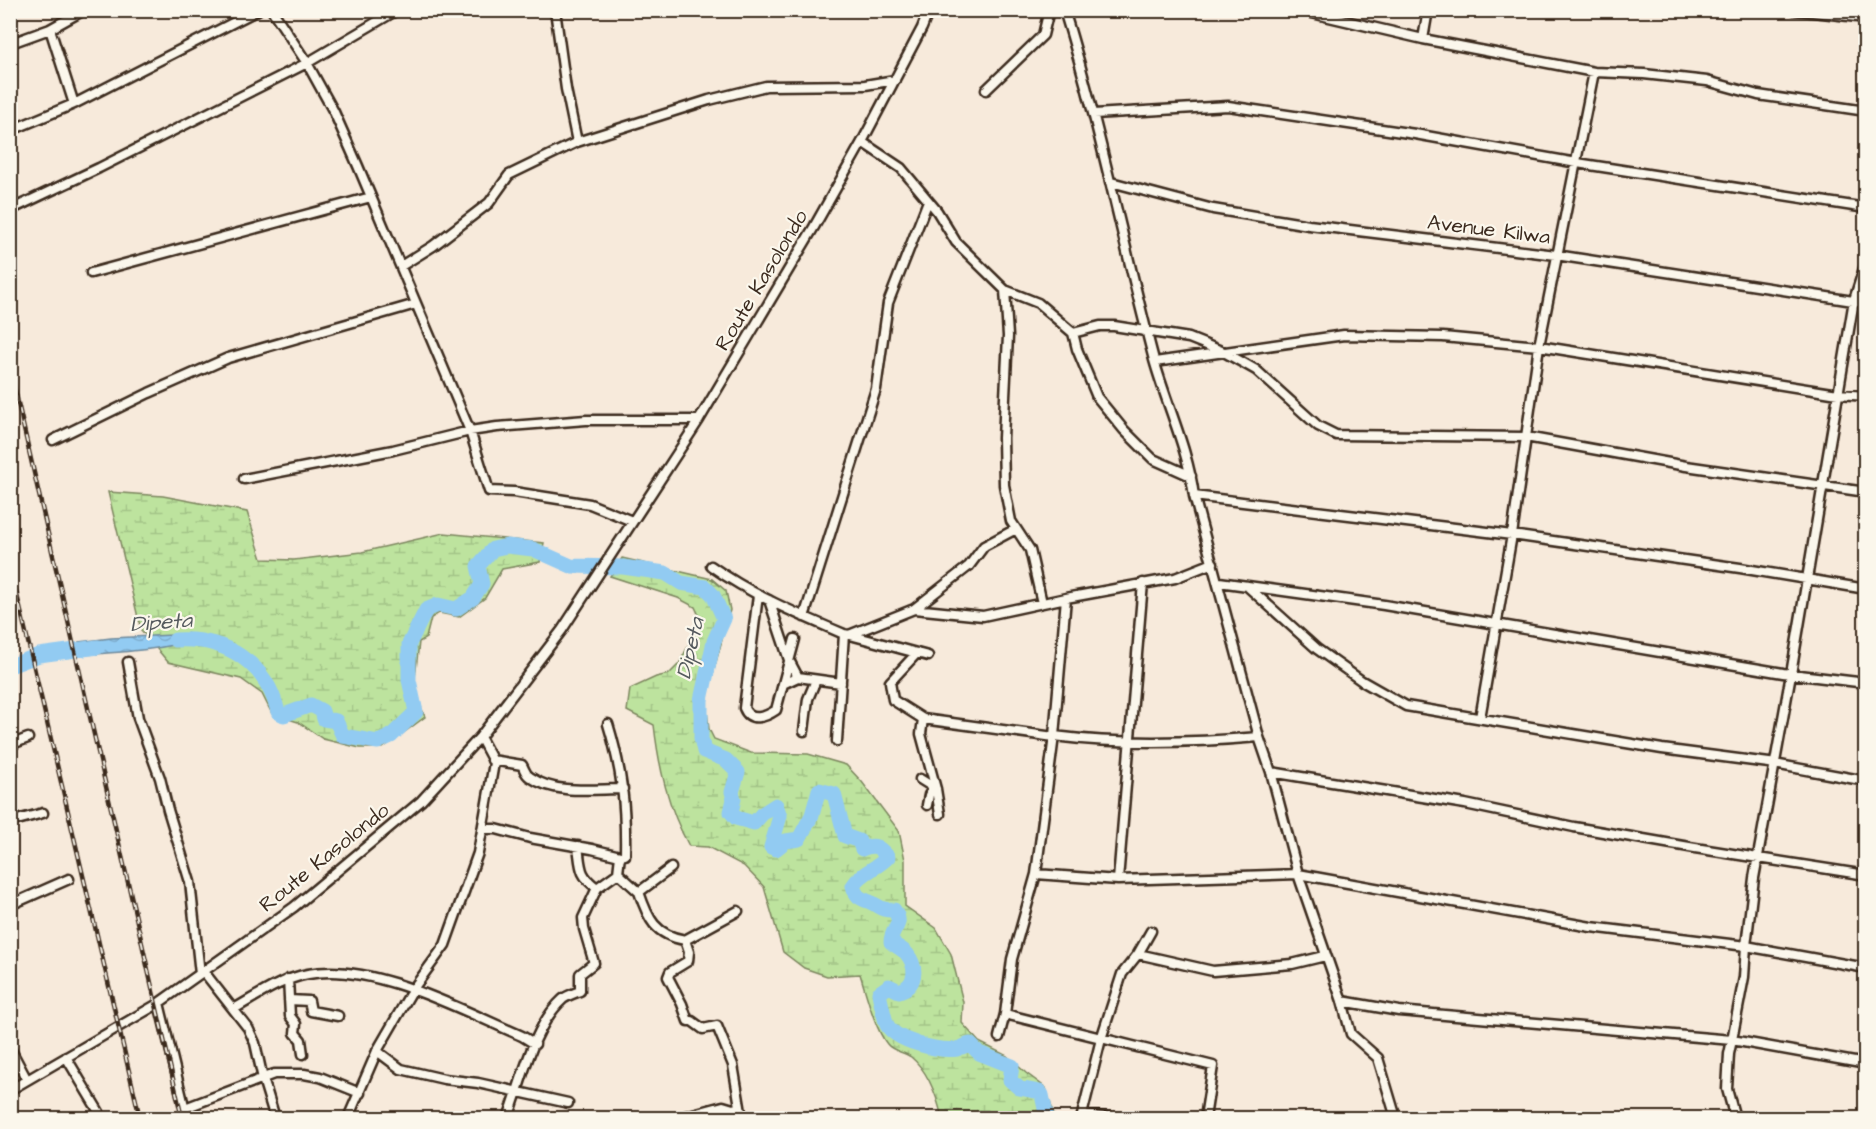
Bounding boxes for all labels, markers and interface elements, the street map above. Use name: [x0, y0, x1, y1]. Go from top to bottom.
street label: Route Kasolondo: [708, 204, 815, 356]
street label: Avenue Kilwa: [1426, 208, 1552, 251]
water label: Dipeta: [129, 605, 195, 640]
water label: Dipeta: [668, 613, 713, 682]
street label: Route Kasolondo: [253, 796, 396, 919]

